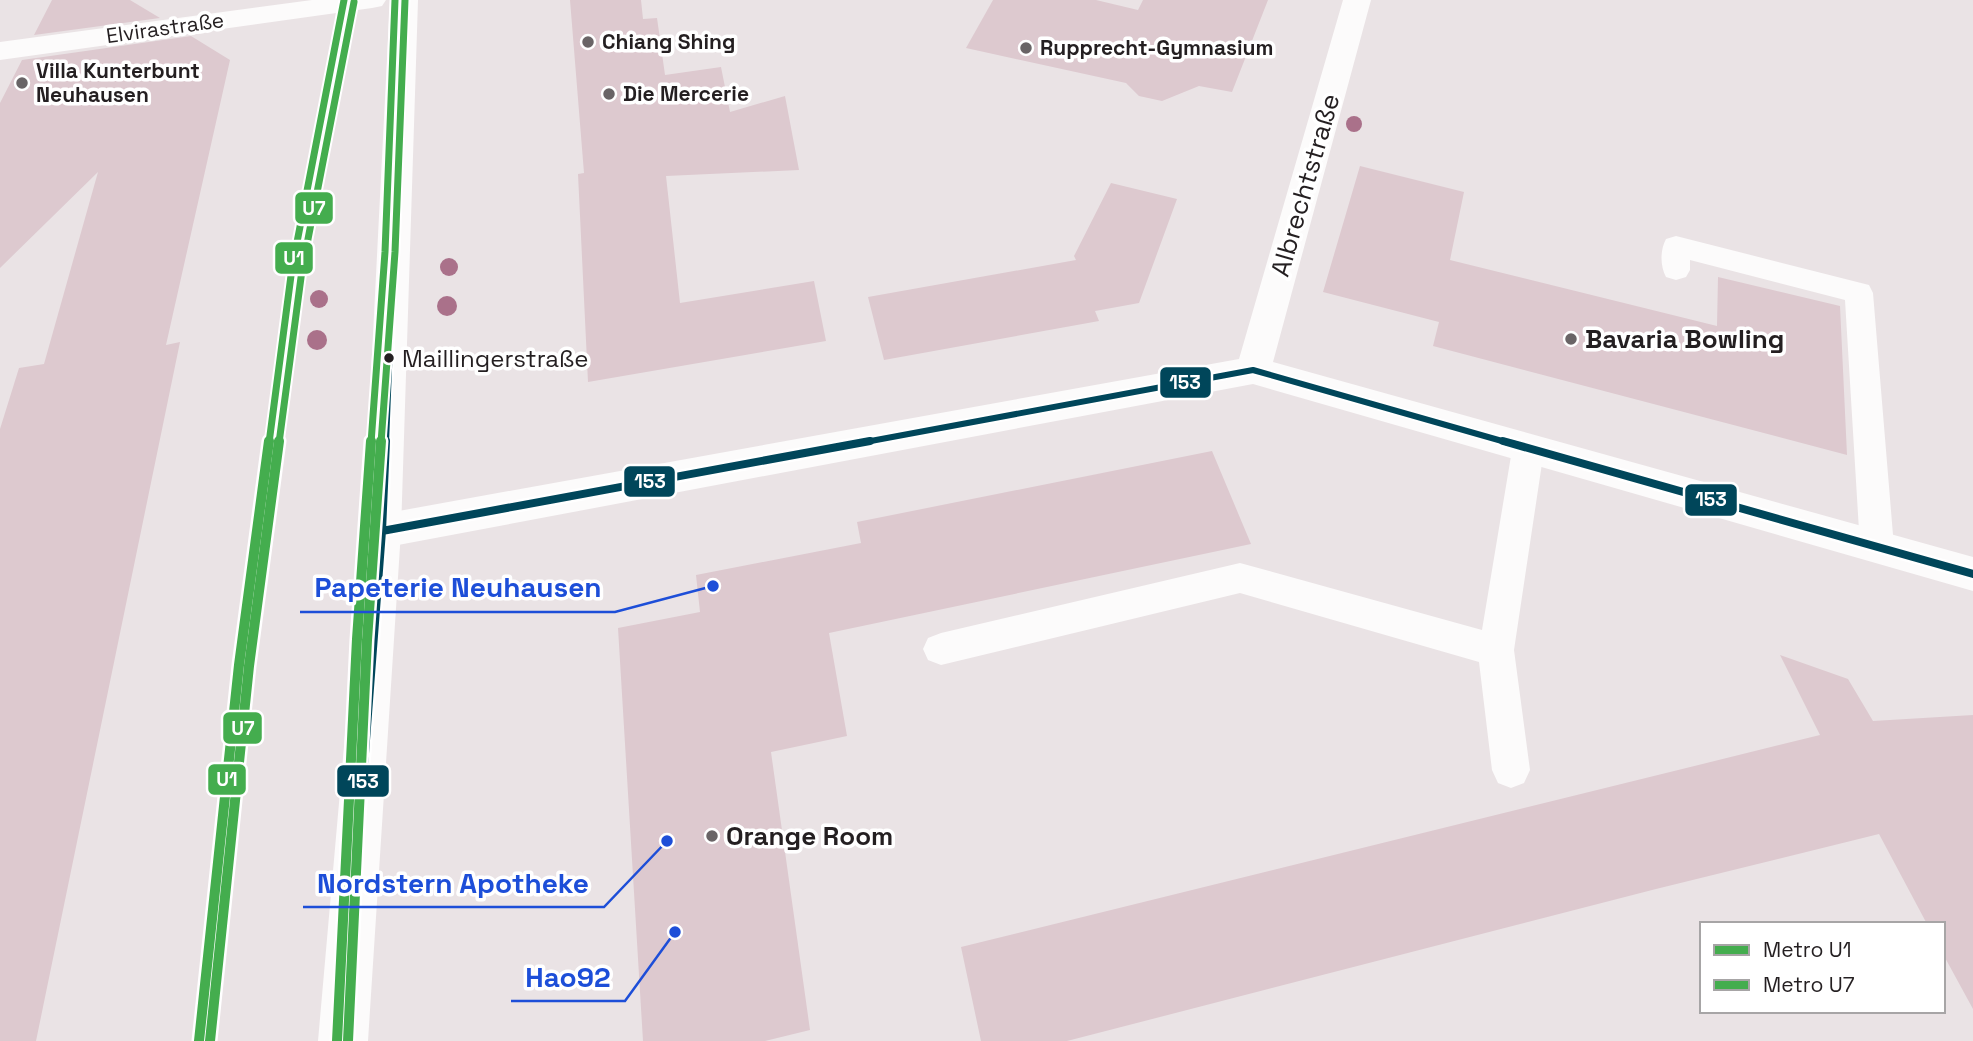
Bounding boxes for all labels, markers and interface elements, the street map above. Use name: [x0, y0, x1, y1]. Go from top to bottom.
street label: Elvirastraße: [104, 6, 226, 49]
place label: Chiang Shing: [602, 28, 735, 55]
marker: Chiang Shing: [580, 34, 596, 50]
place label: Rupprecht-Gymnasium: [1040, 34, 1273, 61]
marker: Rupprecht-Gymnasium: [1018, 40, 1034, 56]
place label: Villa Kunterbunt Neuhausen: [36, 57, 200, 108]
marker: Villa Kunterbunt Neuhausen: [14, 75, 30, 91]
place label: Die Mercerie: [623, 80, 749, 107]
marker: Die Mercerie: [601, 86, 617, 102]
street label: Albrechtstraße: [1263, 90, 1347, 280]
line badge: U7: [294, 191, 334, 225]
text: U7: [302, 196, 326, 221]
line badge: U1: [274, 241, 314, 275]
text: U1: [283, 246, 305, 271]
place label: Bavaria Bowling: [1585, 322, 1784, 356]
marker: Bavaria Bowling: [1563, 331, 1579, 347]
place label: Maillingerstraße: [402, 343, 588, 374]
marker: Maillingerstraße: [382, 351, 396, 365]
line badge: 153: [1159, 366, 1212, 399]
text: 153: [1169, 370, 1201, 395]
line badge: 153: [623, 465, 676, 498]
text: 153: [634, 469, 666, 494]
line badge: 153: [1684, 483, 1738, 517]
text: 153: [1695, 487, 1727, 512]
callout: Papeterie Neuhausen: [300, 563, 615, 612]
text: Papeterie Neuhausen: [314, 569, 602, 605]
line badge: U7: [222, 711, 263, 745]
text: U7: [231, 716, 255, 741]
line badge: U1: [207, 763, 247, 796]
line badge: 153: [336, 764, 390, 798]
text: U1: [216, 767, 238, 792]
text: 153: [347, 769, 379, 794]
place label: Orange Room: [726, 819, 893, 853]
marker: Orange Room: [704, 828, 720, 844]
callout: Nordstern Apotheke: [303, 858, 604, 907]
text: Nordstern Apotheke: [317, 865, 589, 901]
legend: [1700, 922, 1945, 1013]
text: Metro U1: [1763, 936, 1852, 963]
callout: Hao92: [511, 952, 625, 1001]
text: Hao92: [525, 959, 611, 995]
text: Metro U7: [1763, 971, 1855, 998]

